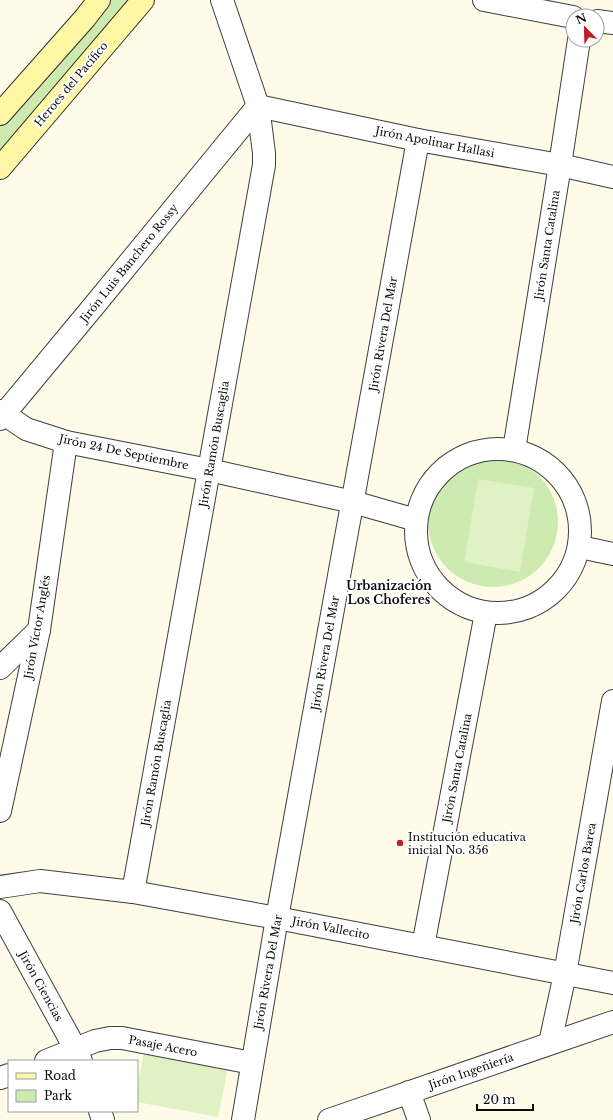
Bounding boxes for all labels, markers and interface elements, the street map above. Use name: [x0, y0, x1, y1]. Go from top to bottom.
north arrow: [565, 8, 605, 48]
text: N: [574, 10, 589, 27]
street label: Heroes del Pacífico: [31, 39, 111, 129]
street label: Jirón Apolinar Hallasi: [372, 123, 496, 160]
street label: Jirón Santa Catalina: [531, 188, 563, 303]
street label: Jirón Luis Banchero Rossy: [76, 201, 181, 327]
street label: Jirón Rivera Del Mar: [366, 275, 400, 395]
street label: Jirón Ramón Buscaglia: [196, 379, 232, 510]
street label: Jirón 24 De Septiembre: [56, 431, 190, 473]
street label: Jirón Víctor Anglés: [21, 574, 53, 682]
district label: Urbanización Los Choferes: [346, 578, 432, 607]
street label: Jirón Rivera Del Mar: [308, 594, 342, 714]
street label: Jirón Ramón Buscaglia: [138, 698, 174, 829]
street label: Jirón Santa Catalina: [439, 711, 475, 826]
street label: Jirón Carlos Barea: [567, 821, 599, 926]
place label: Institución educativa inicial No. 356: [408, 830, 527, 857]
marker: Institución educativa inicial No. 356: [395, 838, 405, 848]
street label: Jirón Rivera Del Mar: [251, 913, 285, 1033]
street label: Jirón Vallecito: [289, 913, 371, 942]
street label: Jirón Ciencias: [15, 947, 66, 1024]
street label: Pasaje Acero: [127, 1032, 199, 1060]
street label: Jirón Ingeñiería: [425, 1050, 516, 1093]
legend: [8, 1060, 138, 1112]
text: Road: [44, 1068, 76, 1083]
scale bar: [477, 1086, 533, 1112]
text: Park: [44, 1088, 72, 1103]
text: 20 m: [483, 1092, 515, 1107]

